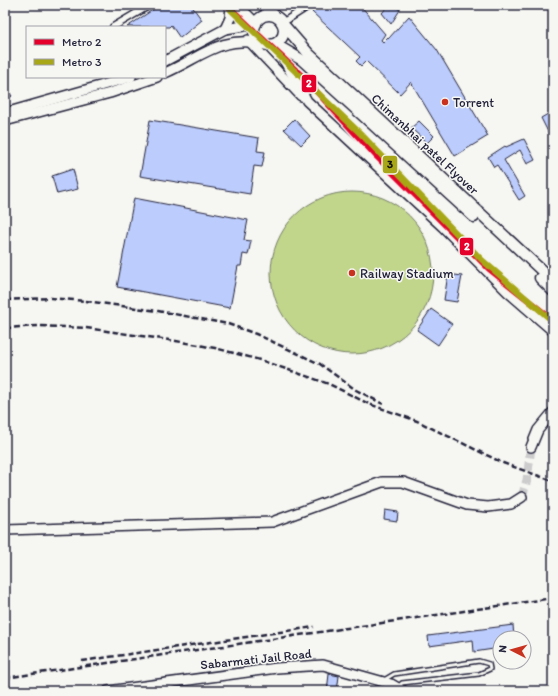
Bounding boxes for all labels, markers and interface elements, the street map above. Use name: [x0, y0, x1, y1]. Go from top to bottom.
legend: [26, 26, 166, 78]
text: Metro 2: [62, 35, 102, 49]
text: Metro 3: [62, 55, 102, 69]
line badge: 2: [301, 74, 317, 93]
text: 2: [306, 77, 312, 90]
street label: Chimanbhai patel Flyover: [368, 90, 482, 198]
place label: Torrent: [453, 95, 494, 110]
marker: Torrent: [440, 97, 450, 107]
line badge: 3: [382, 155, 398, 174]
text: 3: [387, 158, 393, 171]
line badge: 2: [459, 237, 474, 256]
text: 2: [464, 240, 470, 253]
place label: Railway Stadium: [360, 266, 454, 281]
marker: Railway Stadium: [347, 268, 357, 278]
north arrow: [492, 630, 532, 670]
text: N: [496, 645, 509, 653]
street label: Sabarmati Jail Road: [200, 646, 312, 672]

